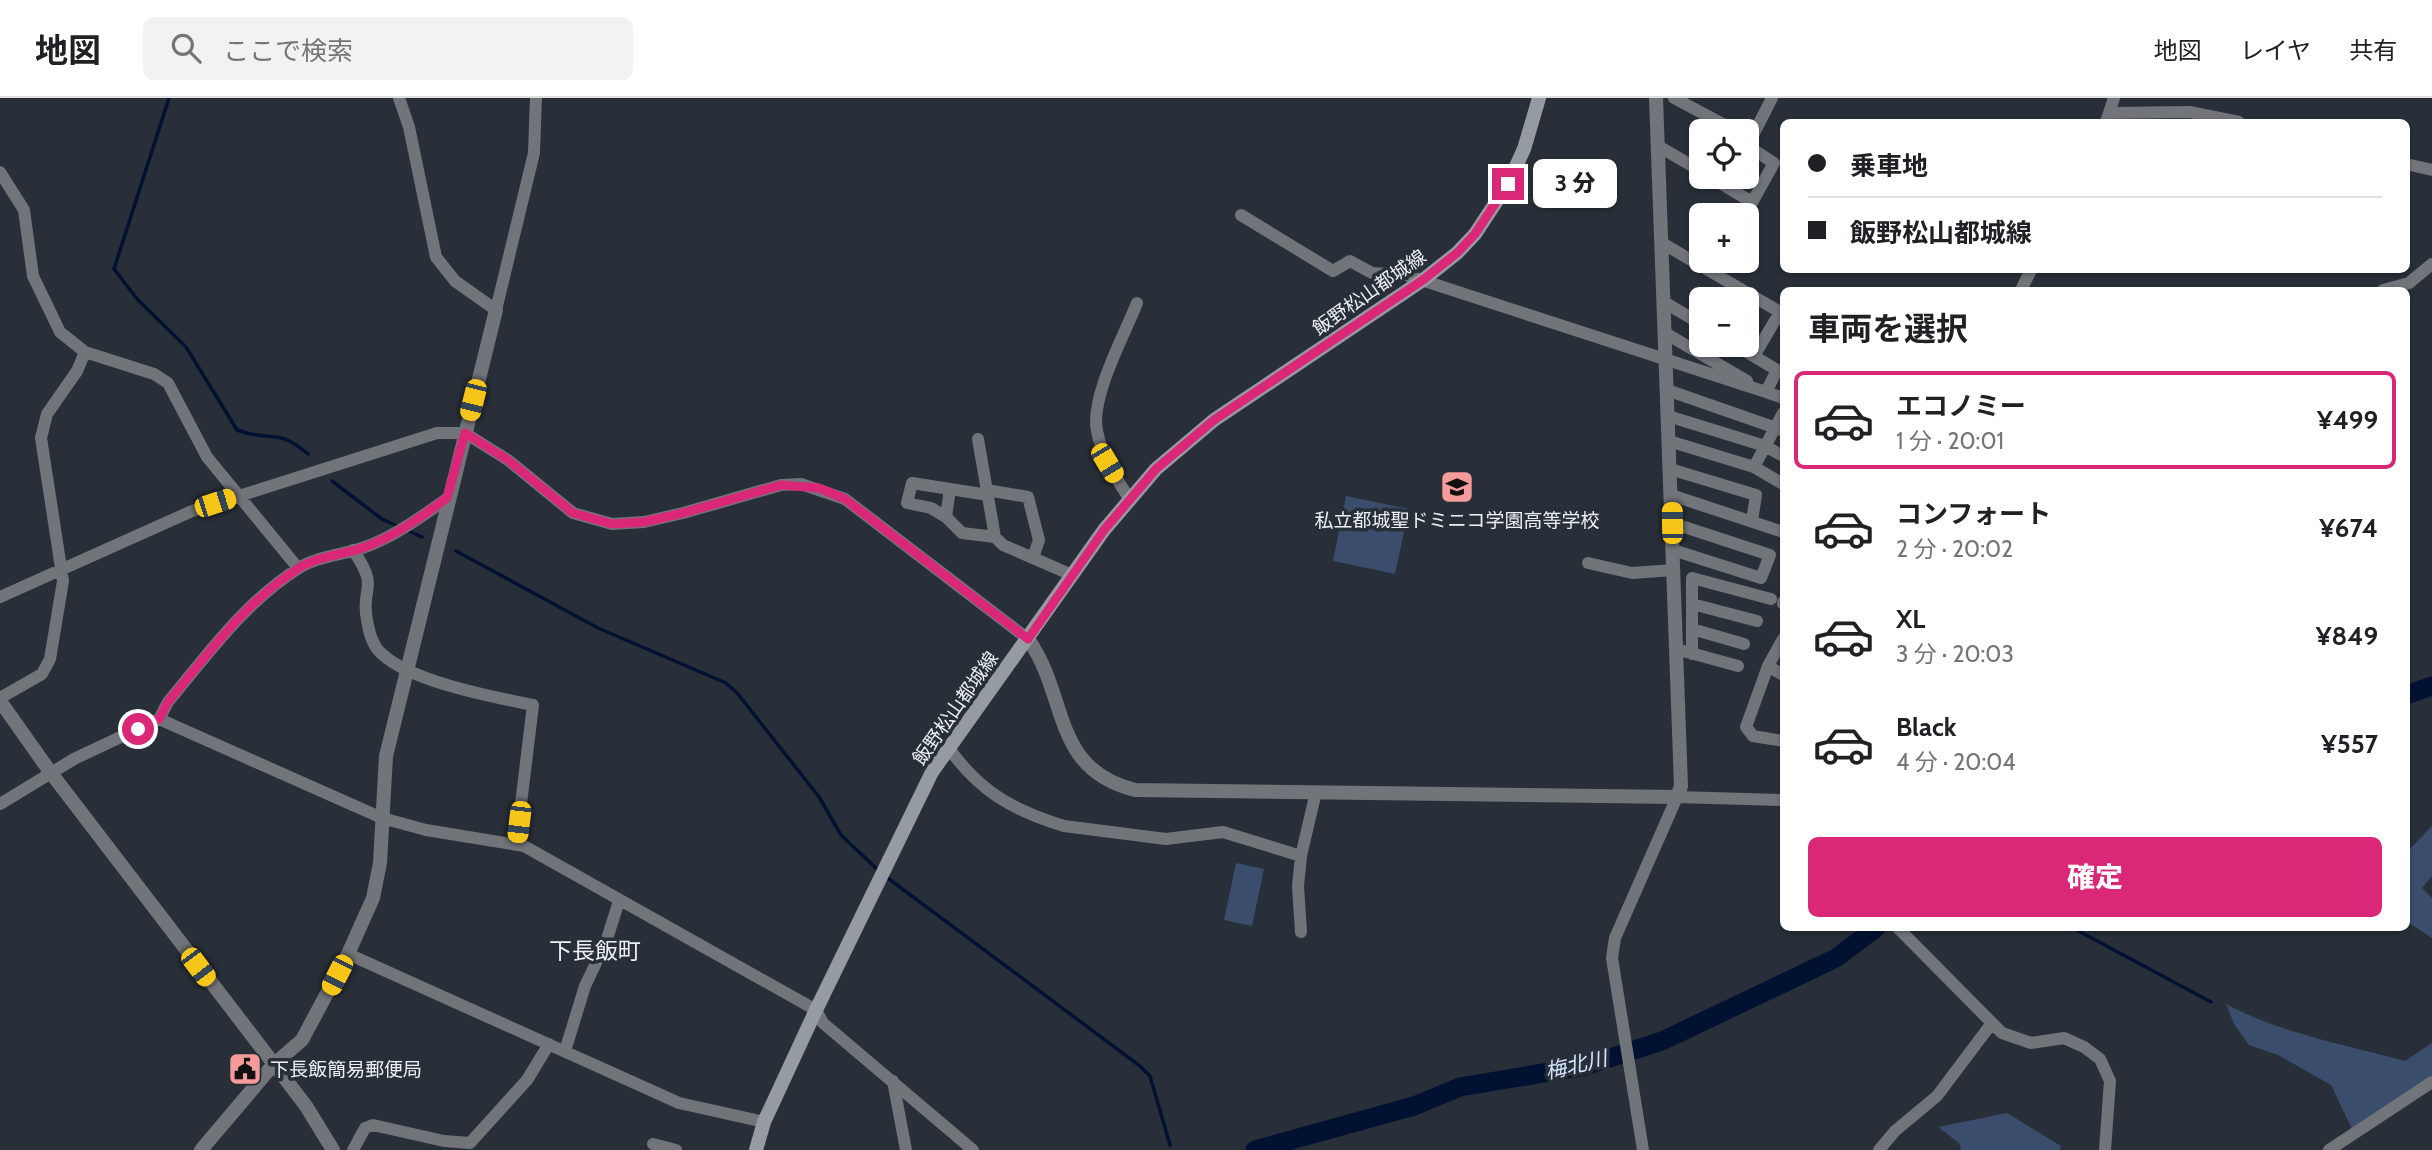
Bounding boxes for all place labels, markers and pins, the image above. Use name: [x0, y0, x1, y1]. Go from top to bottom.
school or university icon: 私立都城聖ドミニコ学園高等学校: [1438, 468, 1476, 506]
place label: 私立都城聖ドミニコ学園高等学校: [1314, 509, 1600, 532]
public building icon: 下長飯簡易郵便局: [226, 1050, 264, 1088]
place label: 下長飯簡易郵便局: [270, 1058, 422, 1081]

